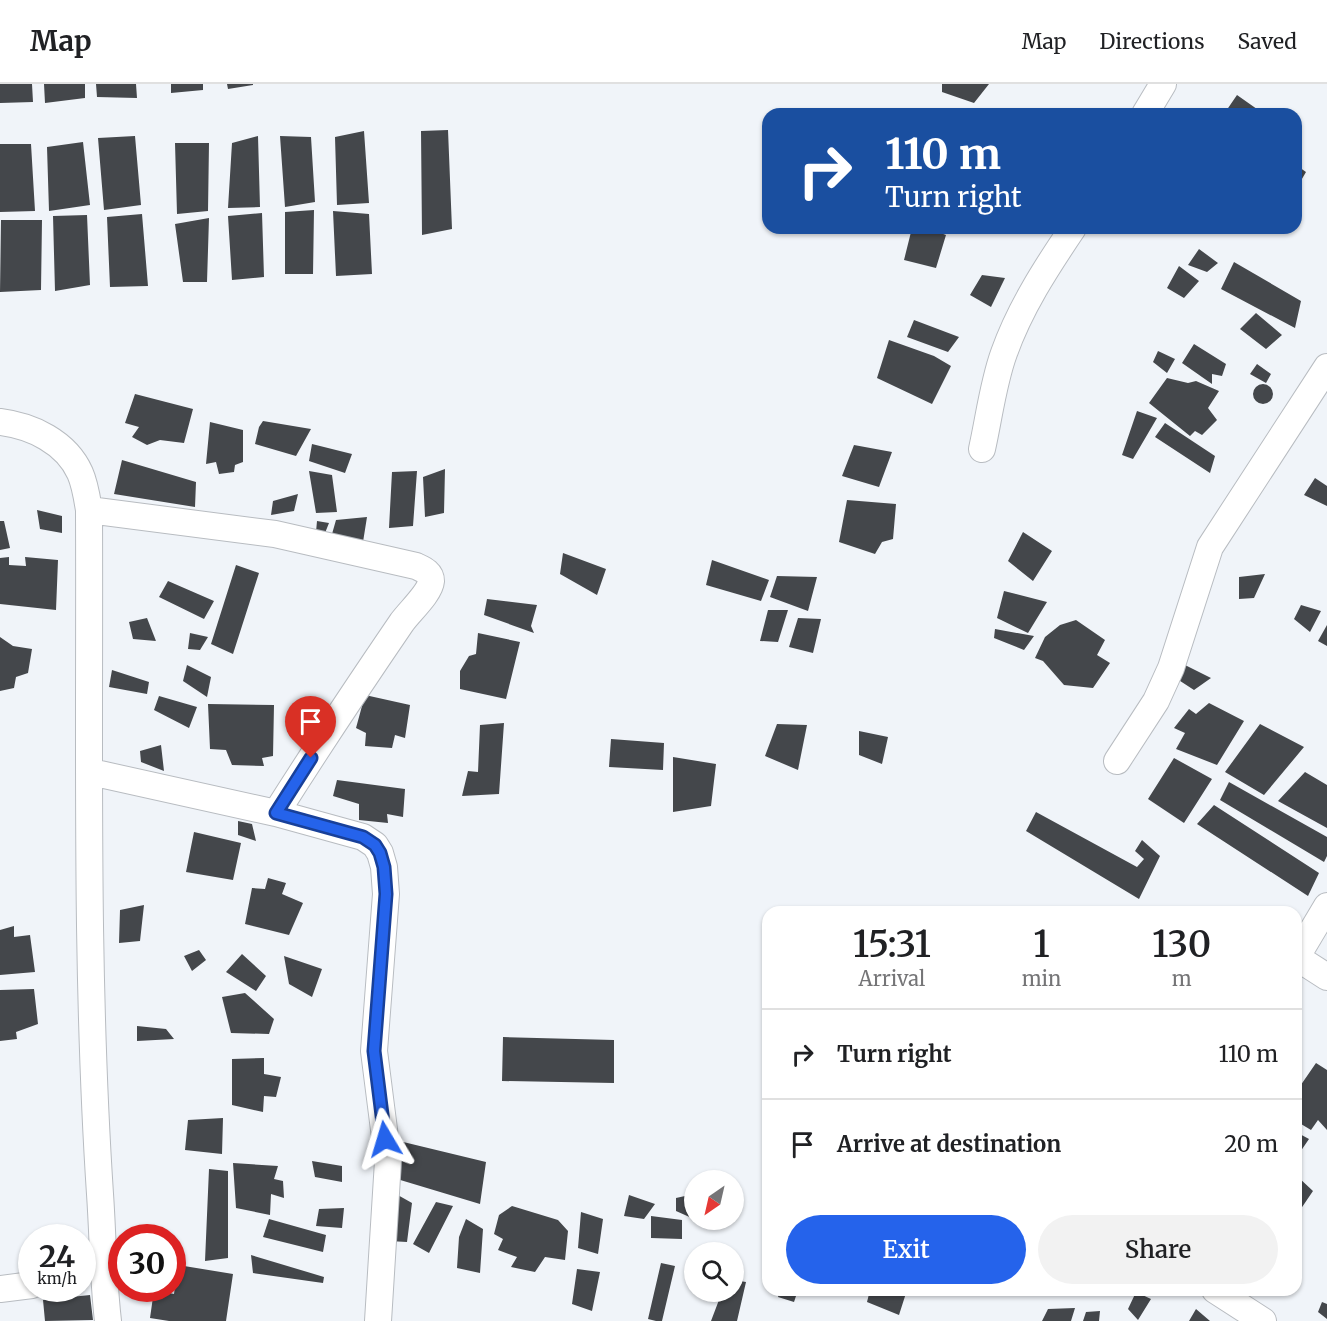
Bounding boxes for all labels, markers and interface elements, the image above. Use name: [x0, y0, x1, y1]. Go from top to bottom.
text: Map: [30, 23, 92, 59]
text: Map: [1022, 28, 1066, 55]
text: Directions: [1099, 28, 1204, 55]
text: Saved: [1237, 28, 1297, 55]
text: 110 m: [885, 128, 1001, 180]
icon: right: [786, 132, 864, 210]
text: Turn right: [885, 180, 1022, 214]
pin: [285, 696, 336, 758]
icon: arrive: [294, 705, 327, 738]
text: 15:31: [853, 922, 931, 967]
text: 1: [1033, 922, 1050, 967]
text: 130: [1152, 922, 1211, 967]
text: Arrival: [858, 966, 925, 991]
text: min: [1022, 966, 1061, 991]
text: m: [1172, 966, 1192, 991]
icon: right: [786, 1038, 819, 1071]
text: Turn right: [837, 1040, 951, 1068]
text: 110 m: [1219, 1040, 1278, 1068]
position arrow: [353, 1107, 417, 1171]
icon: arrive: [786, 1128, 819, 1161]
text: Arrive at destination: [837, 1130, 1061, 1158]
text: 20 m: [1224, 1130, 1278, 1158]
north arrow: [684, 1170, 744, 1230]
map controls: [684, 1170, 744, 1302]
button: Exit: [786, 1215, 1026, 1284]
button: Share: [1038, 1215, 1278, 1284]
speed limit sign: 30: [108, 1224, 186, 1302]
text: 24: [39, 1237, 75, 1275]
button: search: [684, 1242, 744, 1302]
text: km/h: [37, 1269, 77, 1288]

